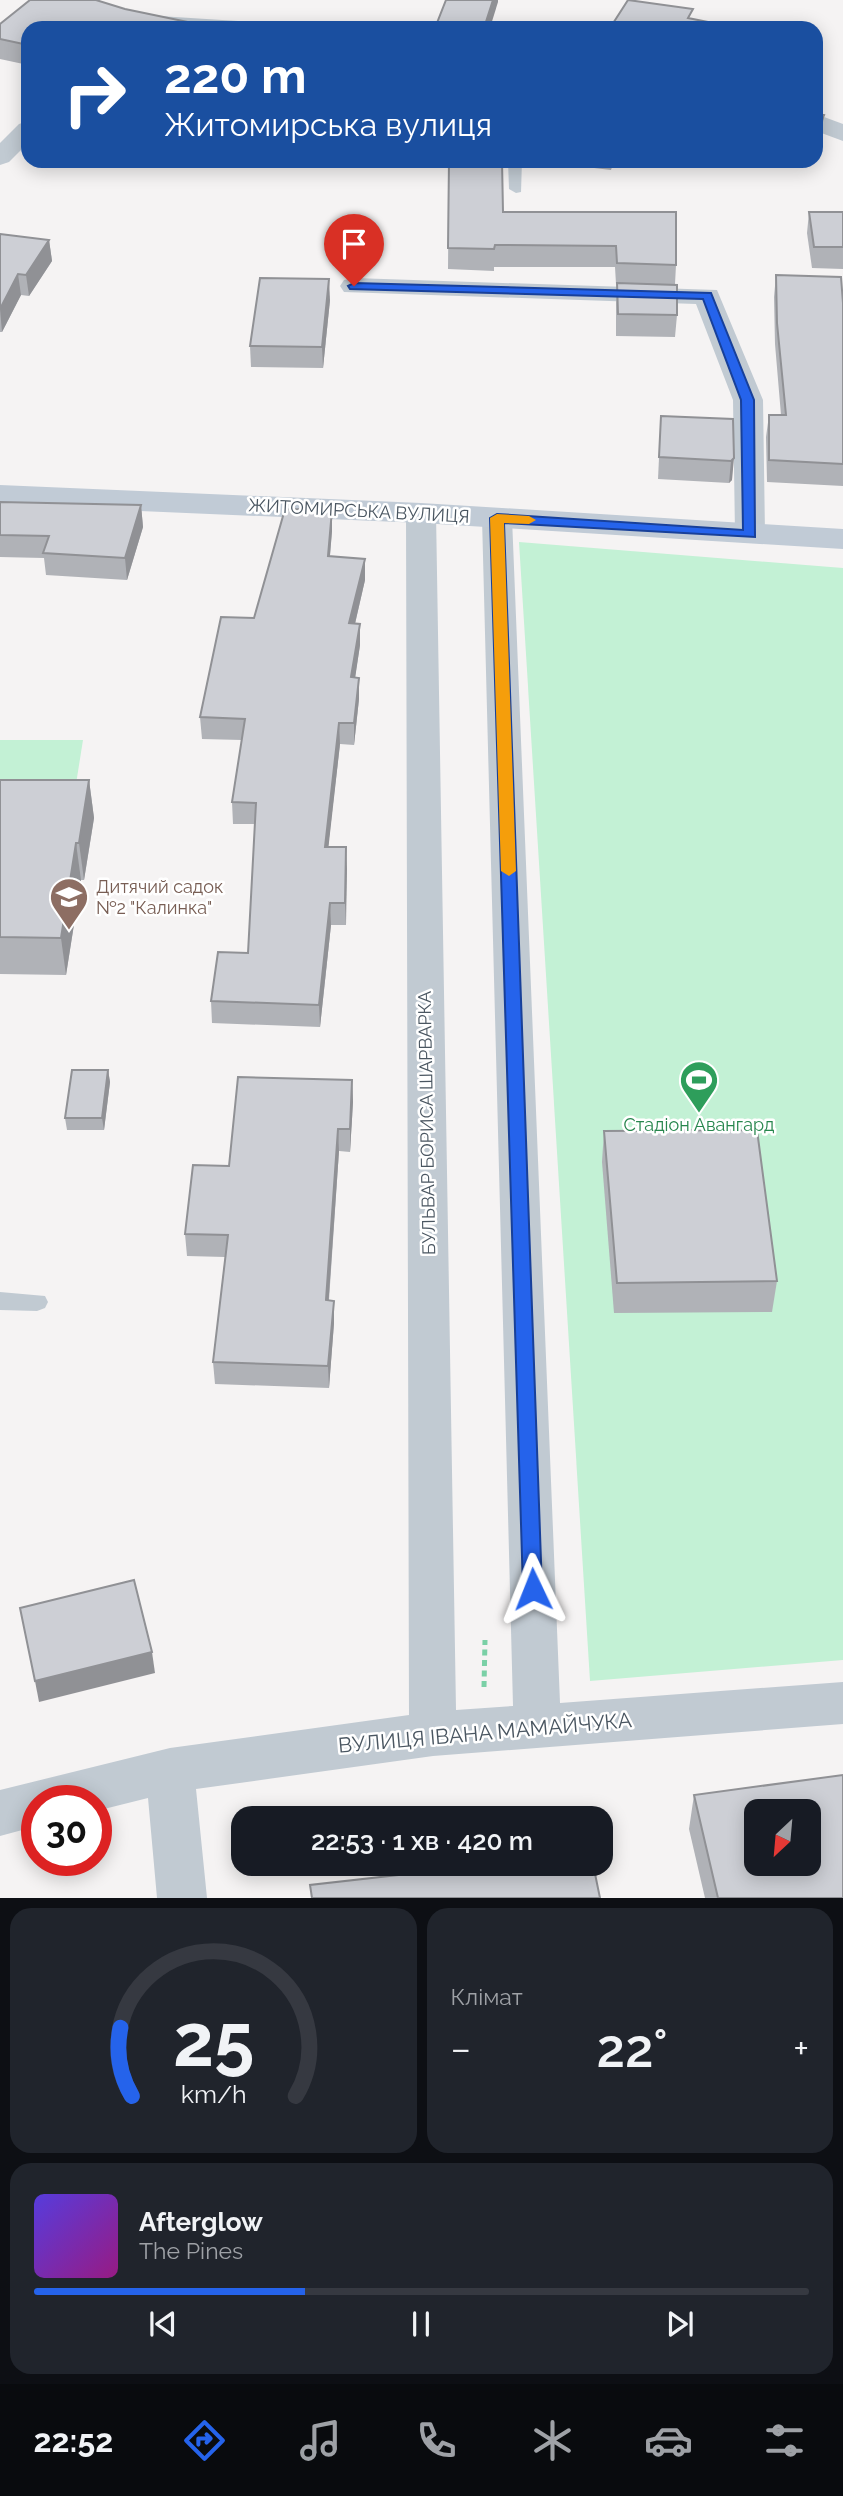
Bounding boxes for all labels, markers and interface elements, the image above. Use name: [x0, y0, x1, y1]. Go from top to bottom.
text: 220 m: [164, 47, 307, 104]
icon: right: [49, 49, 140, 140]
text: Житомирська вулиця: [164, 106, 492, 143]
pin: [324, 214, 384, 286]
icon: arrive: [335, 225, 373, 263]
street label: ЖИТОМИРСЬКА ВУЛИЦЯ: [248, 494, 470, 527]
school or university icon: Дитячий садок №2 "Калинка": [48, 876, 90, 931]
place label: Дитячий садок №2 "Калинка": [96, 876, 223, 918]
street label: БУЛЬВАР БОРИСА ШАРВАРКА: [414, 991, 439, 1255]
sports icon: Стадіон Авангард: [678, 1059, 720, 1114]
place label: Стадіон Авангард: [623, 1114, 775, 1135]
position arrow: [496, 1552, 570, 1626]
street label: ВУЛИЦЯ ІВАНА МАМАЙЧУКА: [337, 1707, 633, 1758]
speed limit sign: 30: [21, 1785, 112, 1876]
north arrow: [744, 1799, 821, 1876]
map controls: [744, 1799, 821, 1876]
text: 22:53 · 1 хв · 420 m: [311, 1826, 533, 1856]
text: Клімат: [451, 1983, 523, 2010]
text: 25: [173, 1999, 254, 2084]
text: 22°: [597, 2018, 668, 2079]
text: −: [451, 2026, 471, 2071]
text: +: [793, 2026, 809, 2071]
text: km/h: [180, 2079, 246, 2109]
text: Afterglow: [139, 2207, 263, 2237]
text: The Pines: [139, 2237, 243, 2264]
icon: previous: [144, 2305, 182, 2343]
icon: pause: [402, 2305, 440, 2343]
icon: next: [661, 2305, 699, 2343]
icon: directions: [180, 2416, 229, 2465]
icon: music: [296, 2416, 345, 2465]
icon: phone: [412, 2416, 461, 2465]
icon: climate: [528, 2416, 577, 2465]
icon: car: [644, 2416, 693, 2465]
icon: filters: [760, 2416, 809, 2465]
text: 22:52: [34, 2422, 113, 2459]

